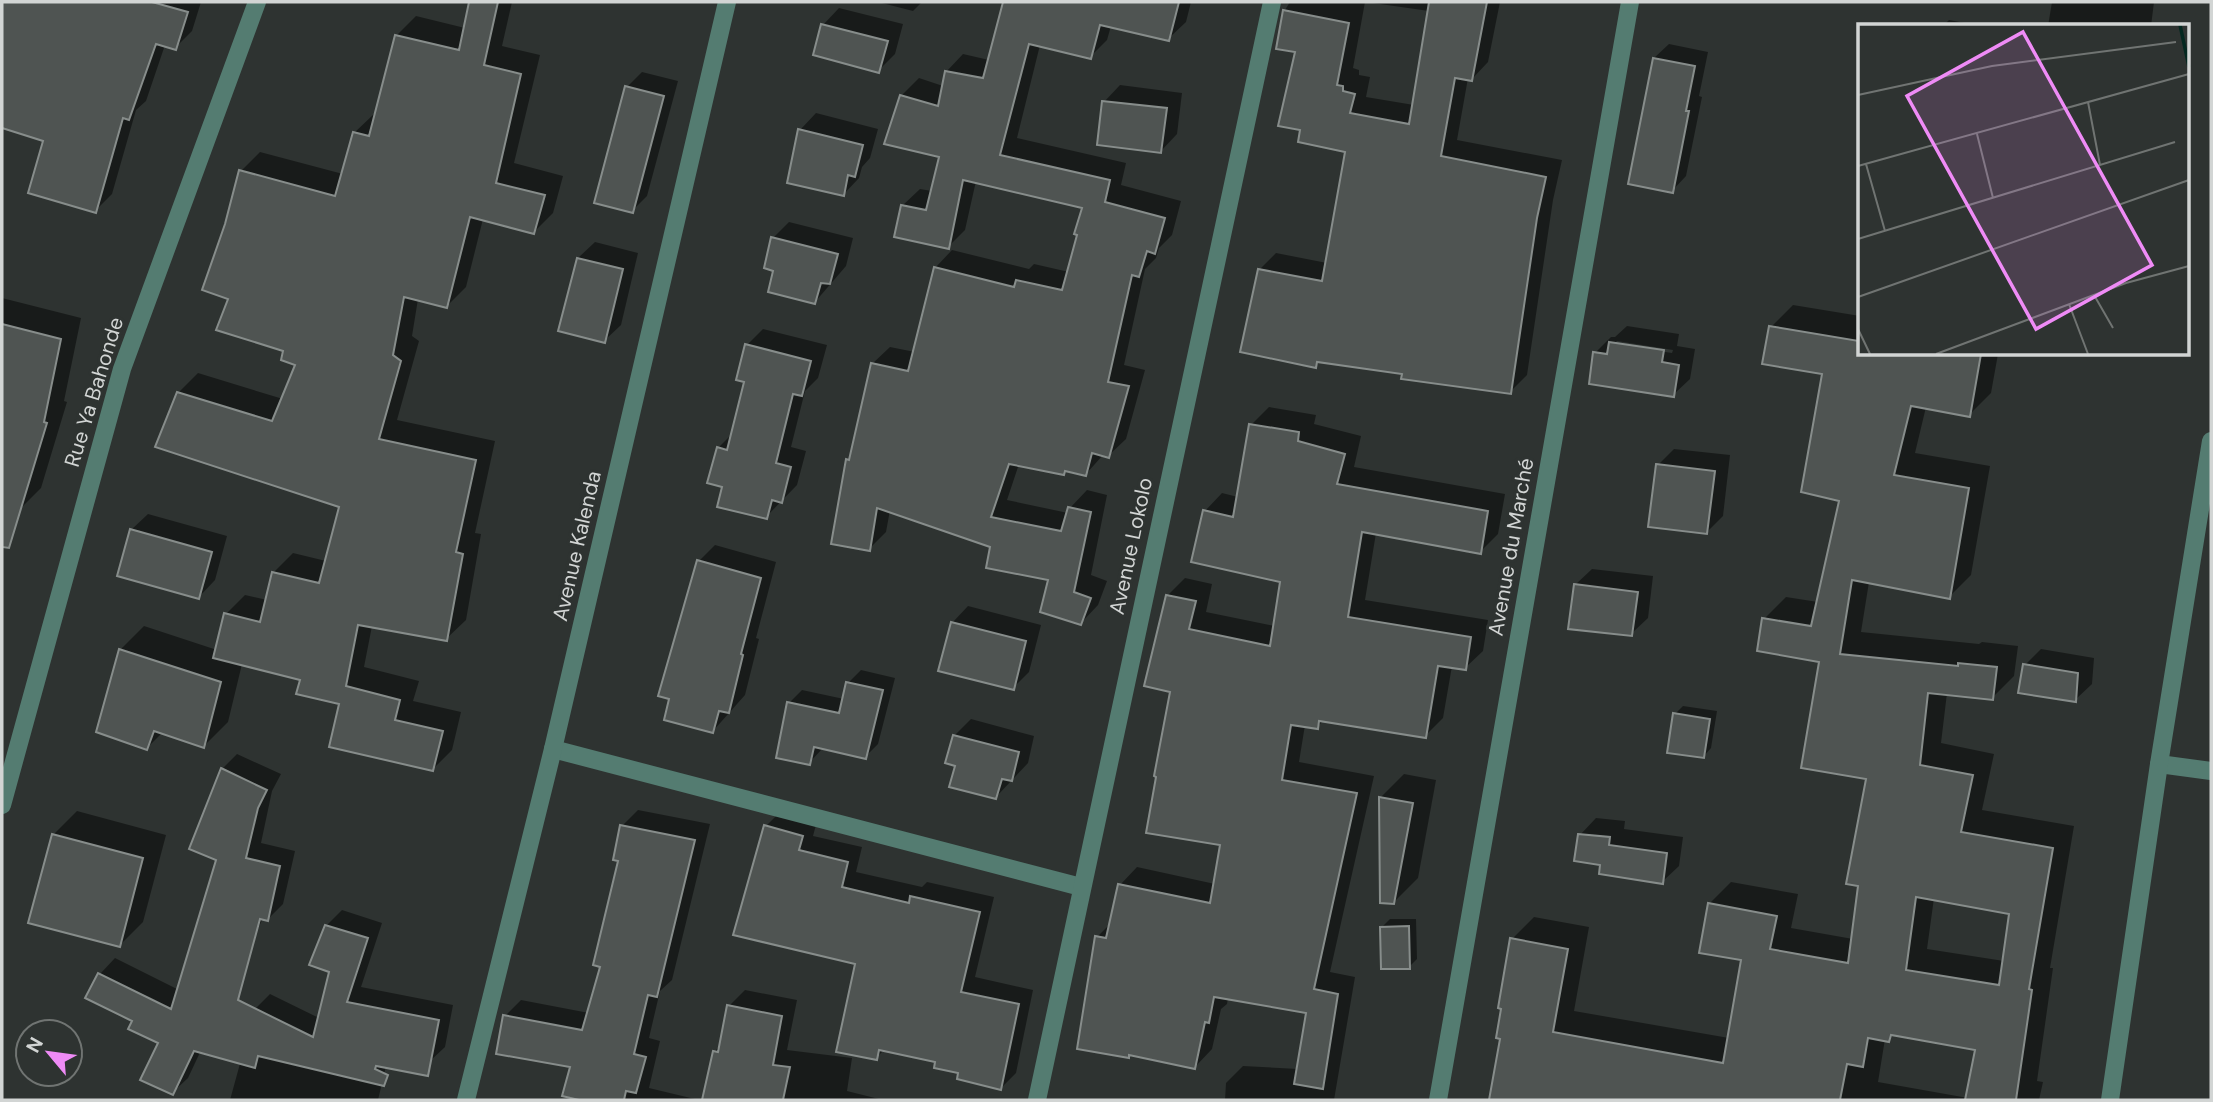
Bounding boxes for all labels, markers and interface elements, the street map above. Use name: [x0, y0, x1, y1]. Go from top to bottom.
inset map: [1858, 24, 2188, 355]
street label: Rue Ya Bahonde: [58, 314, 130, 470]
street label: Avenue du Marché: [1482, 456, 1540, 638]
street label: Avenue Kalenda: [546, 468, 608, 624]
street label: Avenue Lokolo: [1103, 475, 1159, 617]
north arrow: [14, 1018, 84, 1088]
text: N: [20, 1033, 49, 1057]

